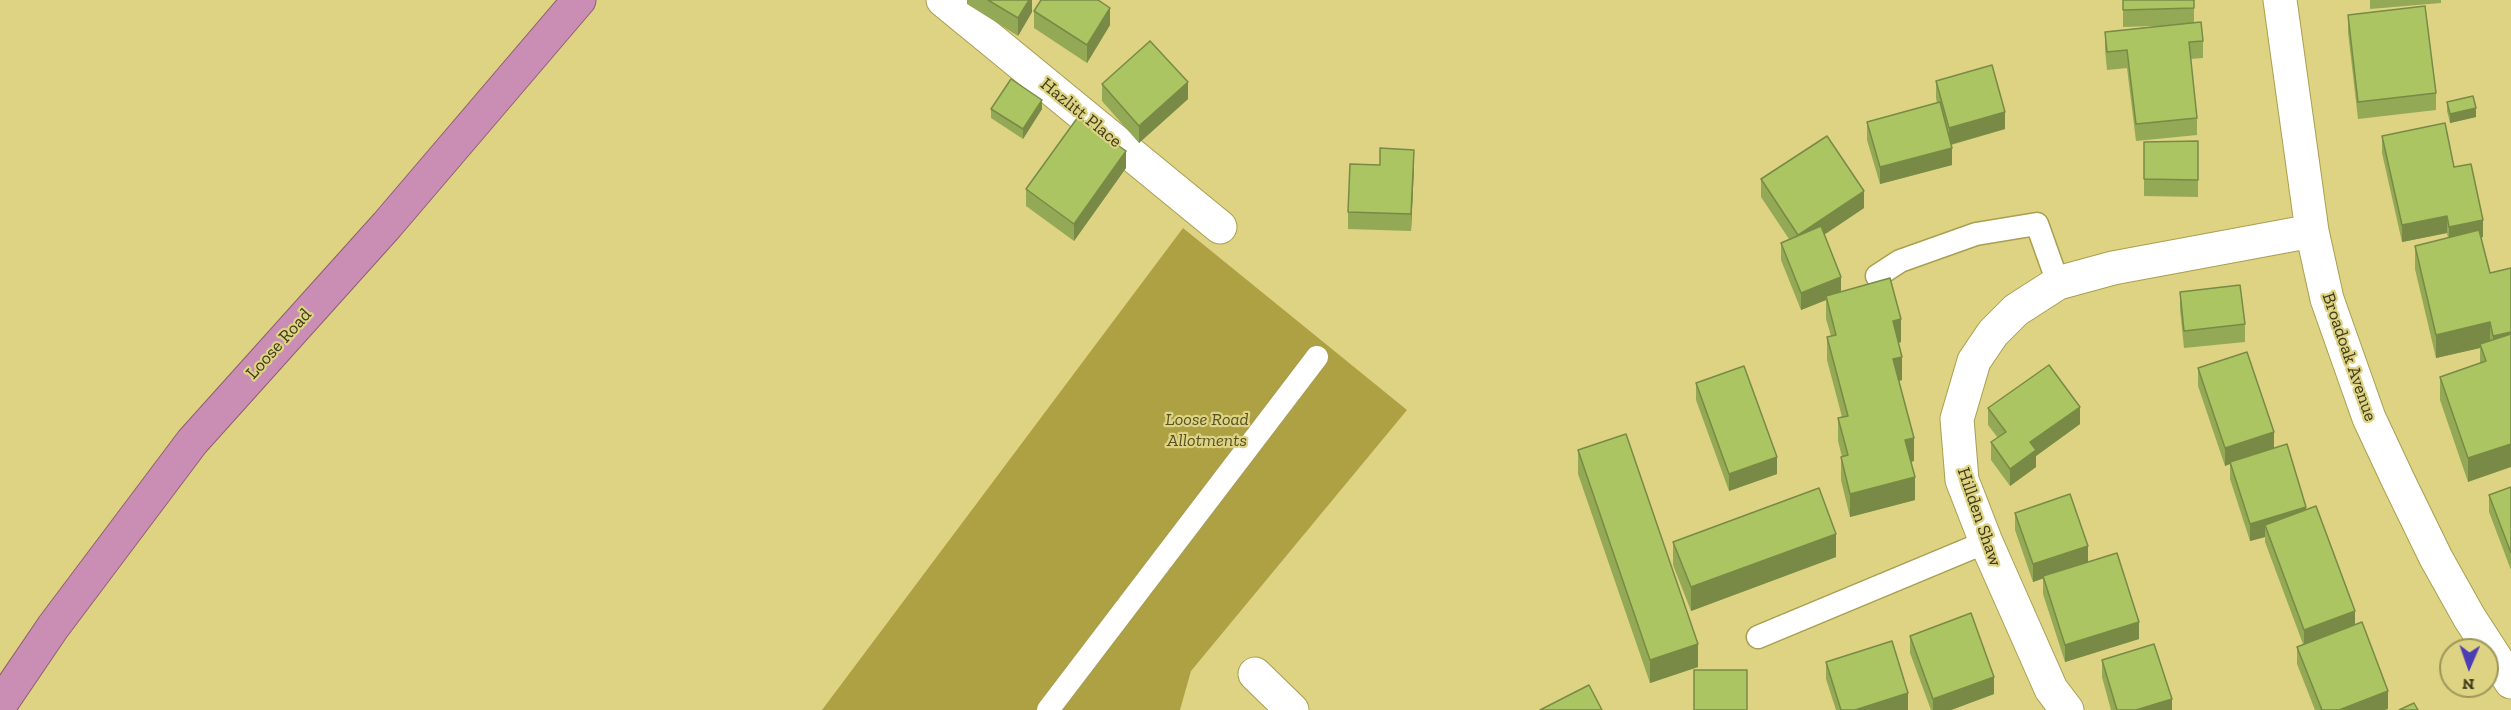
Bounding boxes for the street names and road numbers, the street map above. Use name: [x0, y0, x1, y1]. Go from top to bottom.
street label: Hazlitt Place: [1036, 74, 1126, 152]
street label: Broadoak Avenue: [2317, 290, 2381, 424]
street label: Loose Road: [242, 304, 316, 384]
street label: Hillden Shaw: [1952, 465, 2006, 569]

